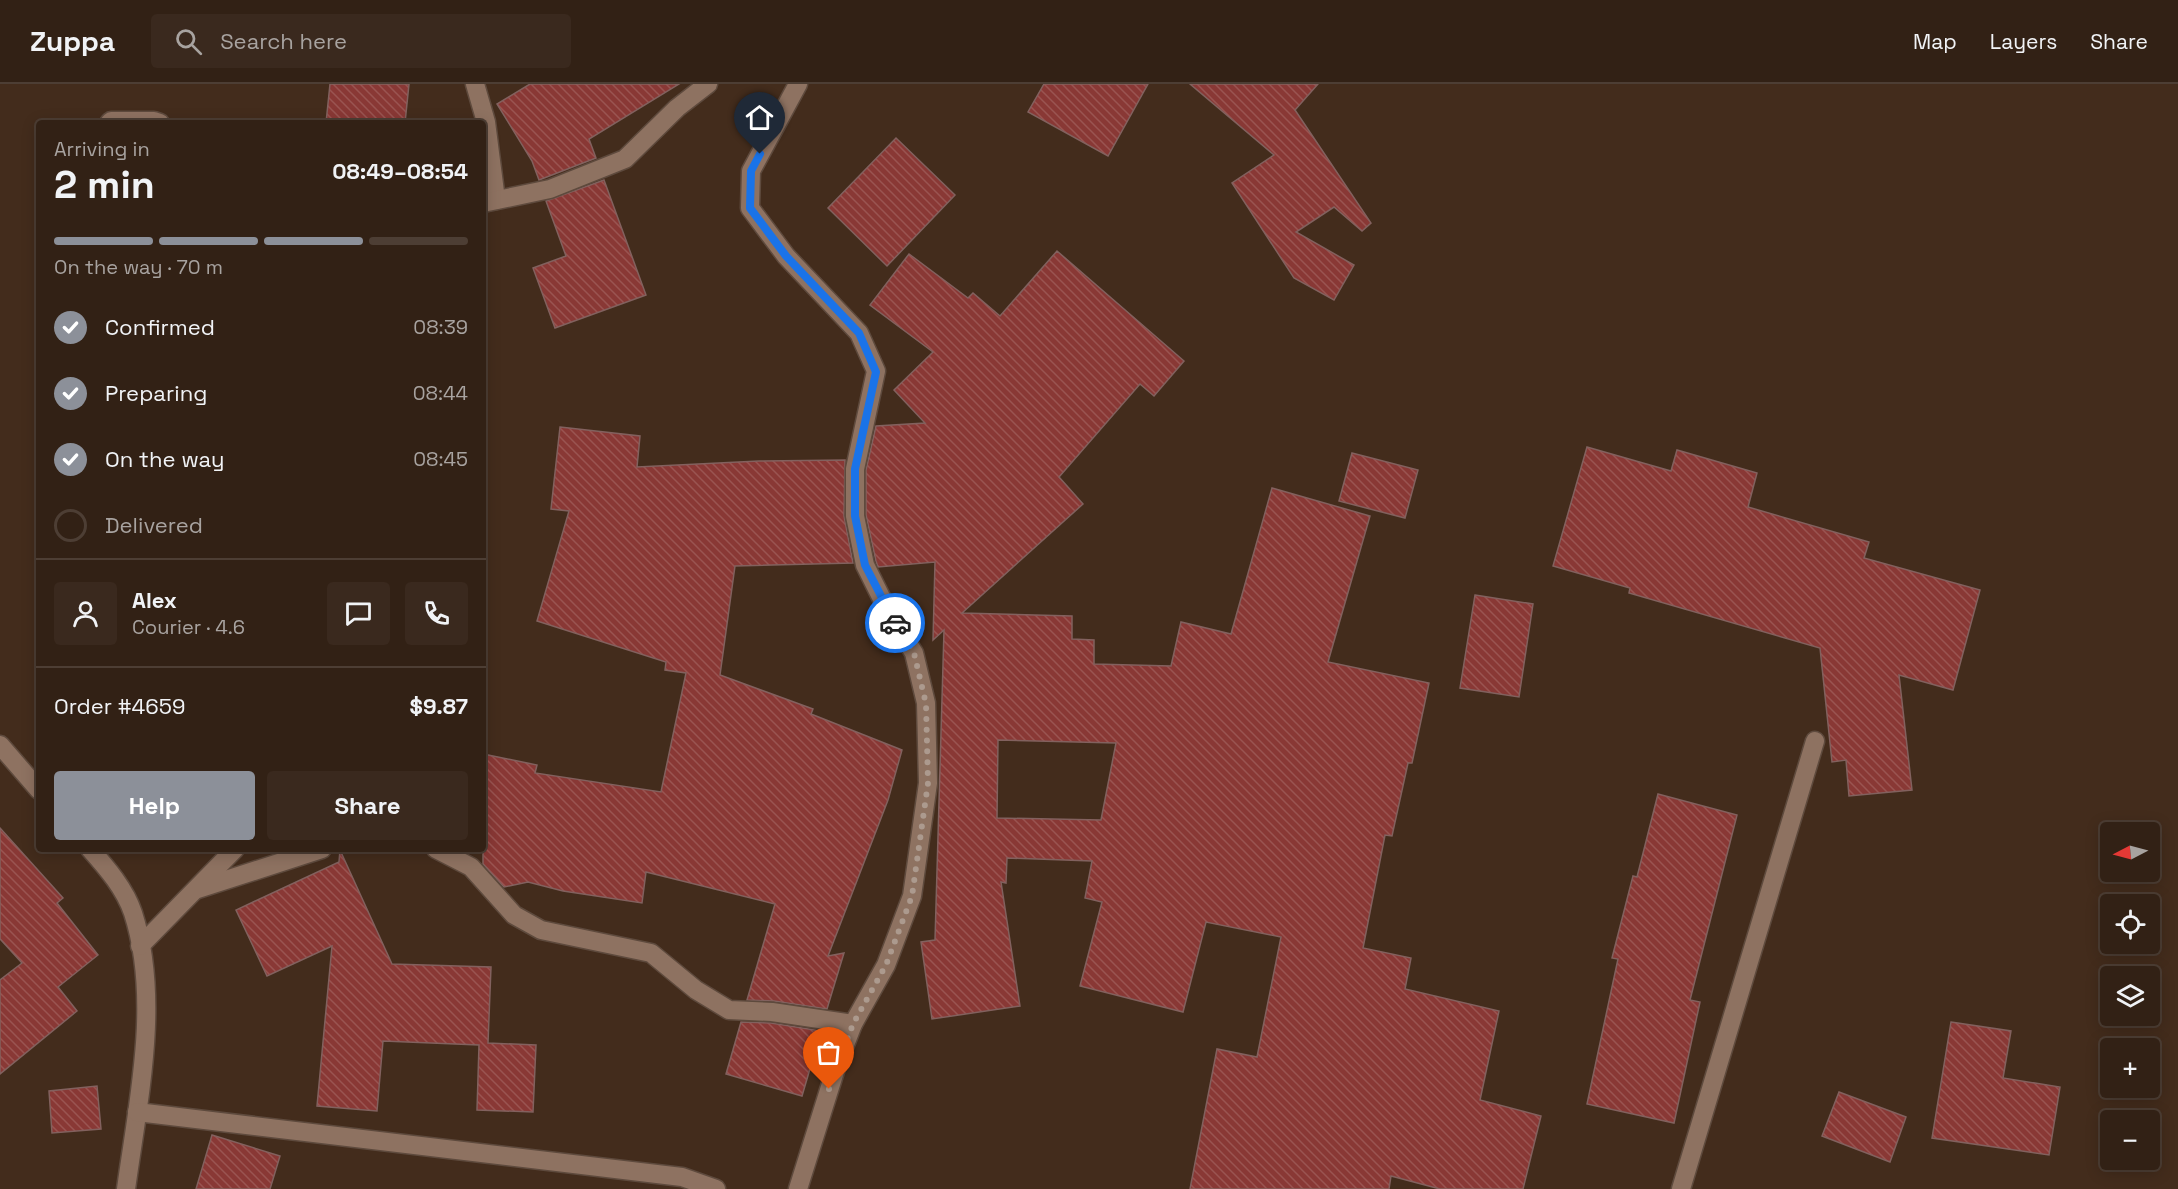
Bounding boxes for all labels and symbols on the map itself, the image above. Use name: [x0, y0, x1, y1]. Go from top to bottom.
pin: [734, 92, 785, 154]
courier: [865, 593, 925, 653]
north arrow: [2100, 822, 2160, 882]
pin: [803, 1027, 854, 1089]

